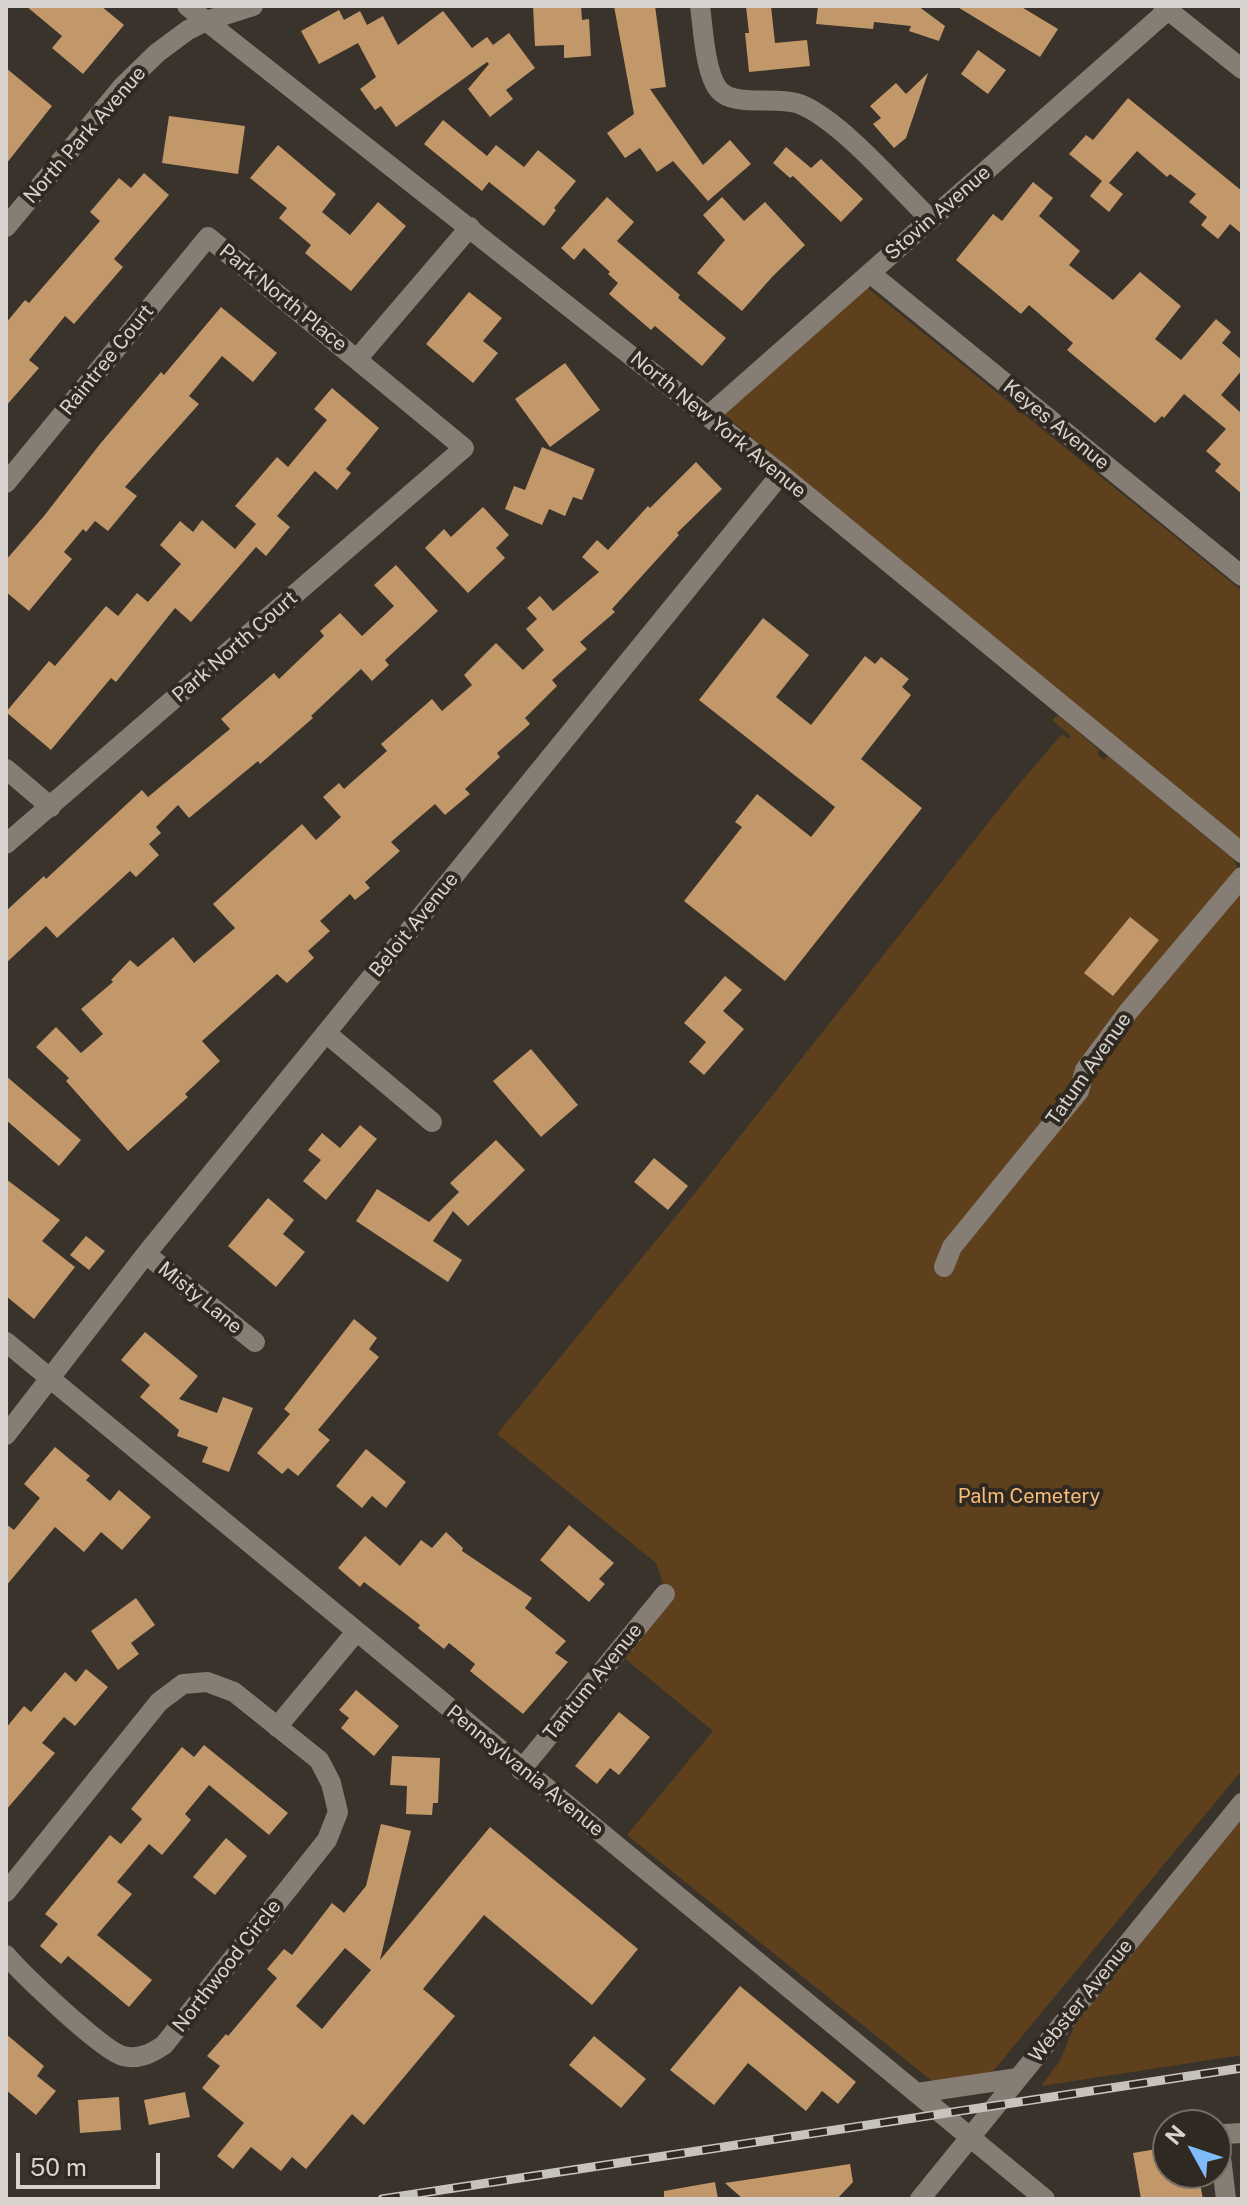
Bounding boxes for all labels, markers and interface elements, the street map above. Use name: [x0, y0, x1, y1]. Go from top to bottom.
street label: North Park Avenue: [19, 61, 151, 209]
street label: Stovin Avenue: [880, 161, 996, 265]
street label: Park North Place: [214, 239, 352, 357]
street label: Raintree Court: [55, 300, 159, 420]
street label: North New York Avenue: [625, 347, 811, 503]
street label: Keyes Avenue: [998, 375, 1114, 475]
street label: Park North Court: [168, 586, 302, 708]
street label: Beloit Avenue: [364, 868, 464, 982]
street label: Tatum Avenue: [1041, 1008, 1137, 1130]
street label: Misty Lane: [153, 1257, 247, 1339]
park label: Palm Cemetery: [958, 1485, 1100, 1509]
street label: Tantum Avenue: [539, 1619, 647, 1745]
street label: Pennsylvania Avenue: [442, 1700, 608, 1842]
street label: Northwood Circle: [168, 1895, 286, 2037]
street label: Webster Avenue: [1024, 1935, 1138, 2067]
north arrow: [1152, 2109, 1232, 2189]
text: N: [1160, 2120, 1191, 2150]
scale bar: [20, 2137, 164, 2187]
text: 50 m: [30, 2153, 87, 2181]

